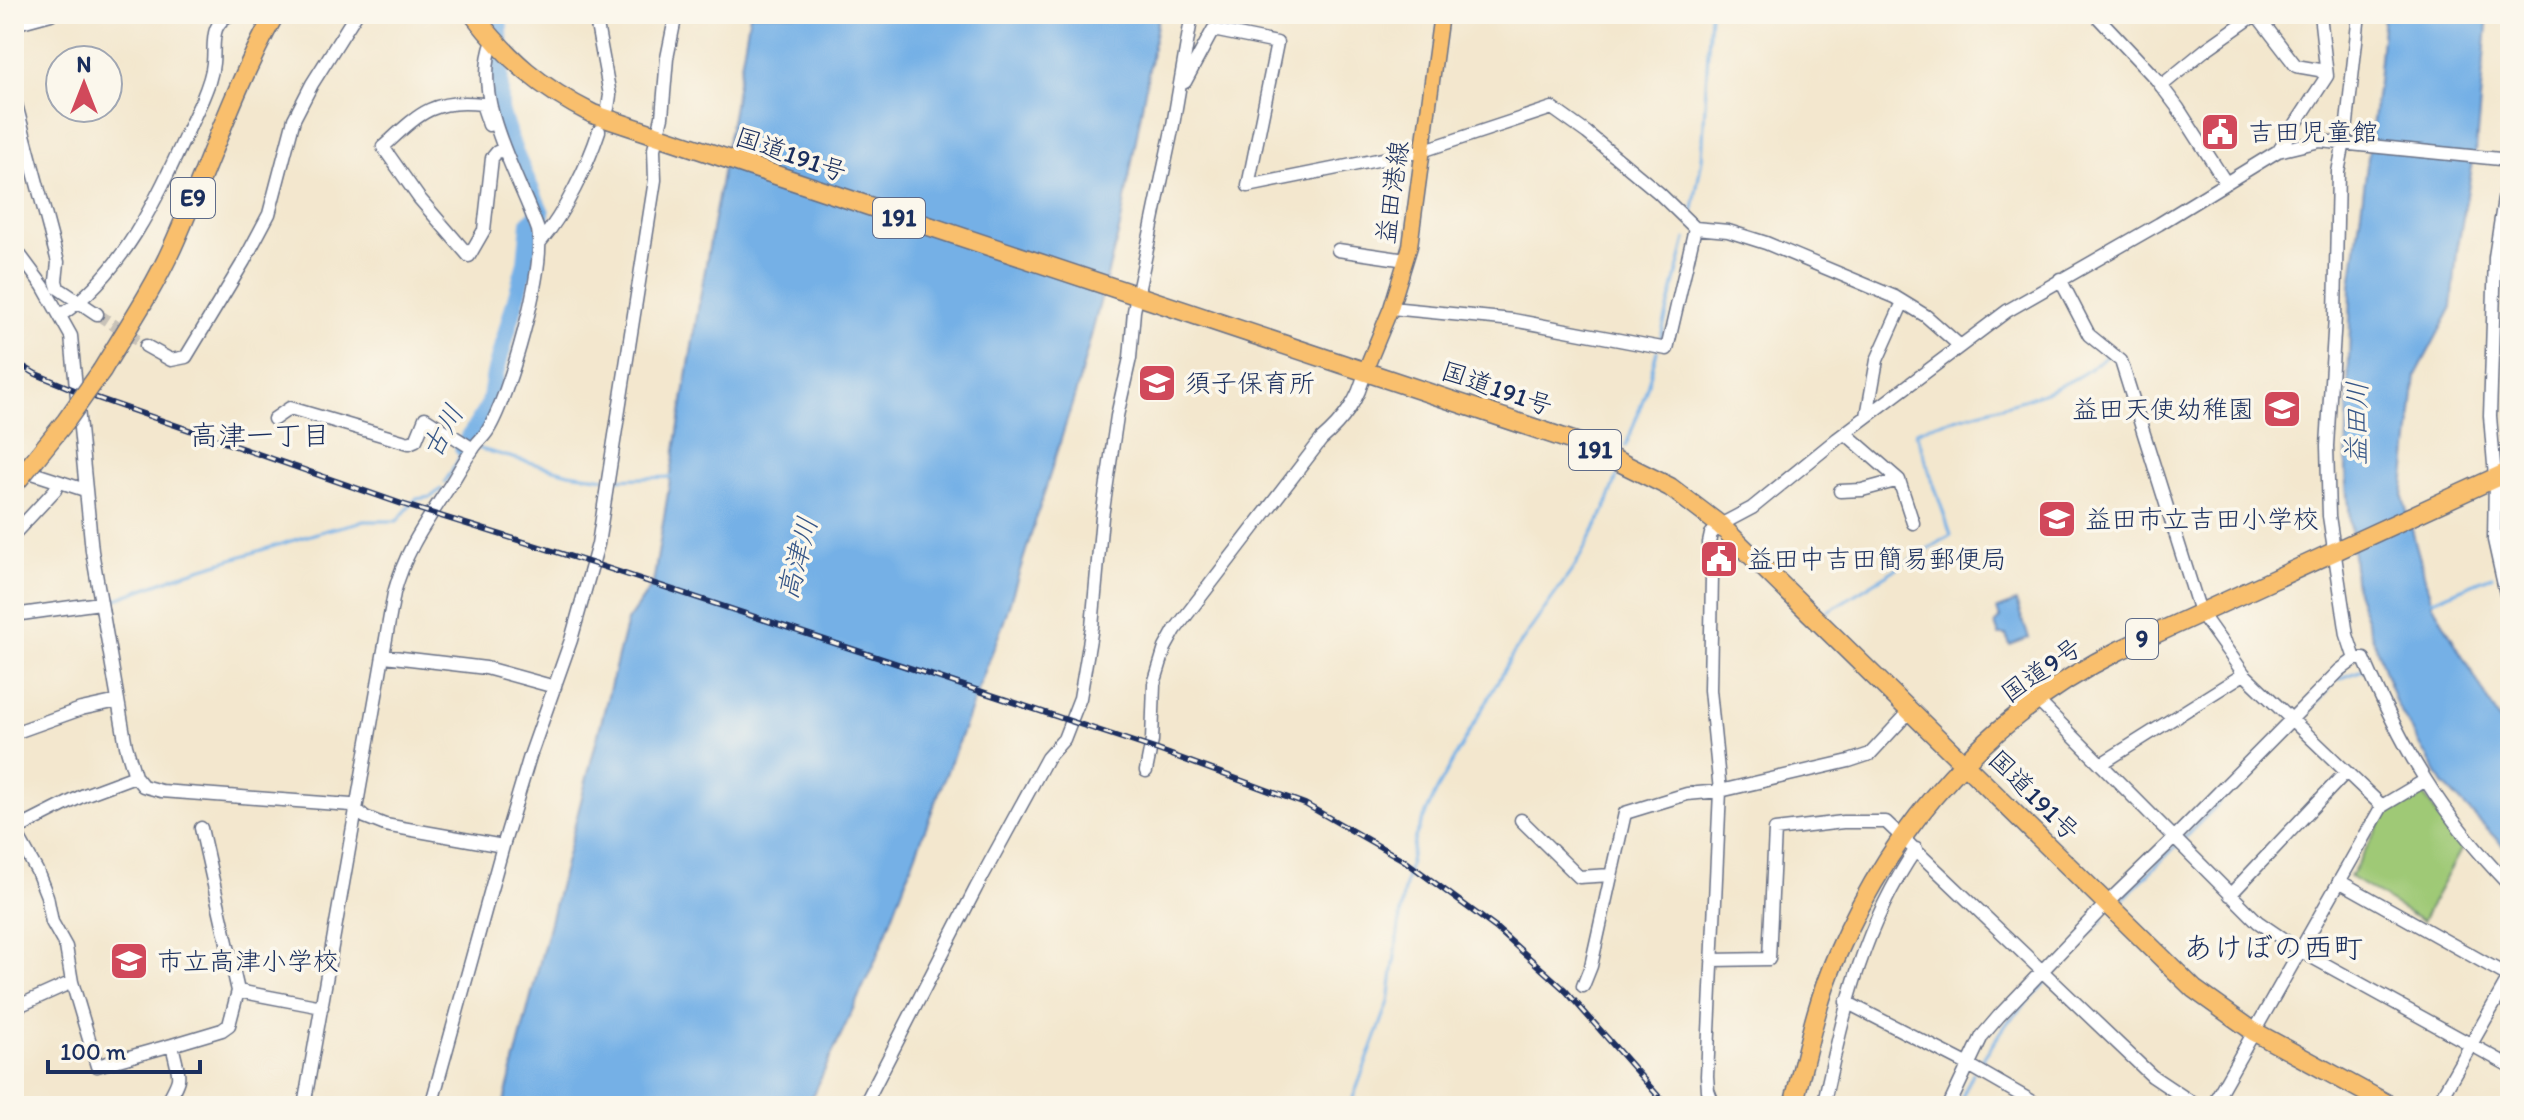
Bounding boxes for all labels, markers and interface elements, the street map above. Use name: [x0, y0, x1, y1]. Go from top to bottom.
north arrow: [44, 44, 124, 124]
text: N: [77, 51, 91, 78]
public building icon: 吉田児童館: [2199, 111, 2241, 153]
place label: 吉田児童館: [2248, 116, 2378, 148]
street label: 国道191号: [731, 120, 851, 188]
street label: 益田港線: [1369, 138, 1415, 246]
road number: E9: [171, 178, 215, 218]
road number: 191: [873, 198, 925, 238]
street label: 国道191号: [1437, 354, 1557, 422]
school or university icon: 須子保育所: [1136, 362, 1178, 404]
place label: 須子保育所: [1185, 367, 1315, 399]
water label: 益田川: [2338, 381, 2374, 465]
school or university icon: 益田天使幼稚園: [2261, 388, 2303, 430]
place label: 益田天使幼稚園: [2072, 393, 2254, 425]
water label: 古川: [414, 398, 470, 464]
district label: 高津一丁目: [190, 418, 330, 452]
road number: 191: [1569, 430, 1621, 470]
school or university icon: 益田市立吉田小学校: [2036, 498, 2078, 540]
place label: 益田市立吉田小学校: [2085, 503, 2319, 535]
water label: 高津川: [770, 513, 824, 603]
public building icon: 益田中吉田簡易郵便局: [1698, 538, 1740, 580]
place label: 益田中吉田簡易郵便局: [1747, 543, 2007, 575]
road number: 9: [2126, 619, 2158, 659]
street label: 国道9号: [1994, 631, 2088, 709]
street label: 国道191号: [1982, 743, 2086, 847]
district label: あけぼの西町: [2183, 929, 2363, 966]
school or university icon: 市立高津小学校: [108, 940, 150, 982]
place label: 市立高津小学校: [157, 945, 339, 977]
scale bar: [48, 1024, 200, 1074]
text: 100 m: [60, 1037, 126, 1066]

